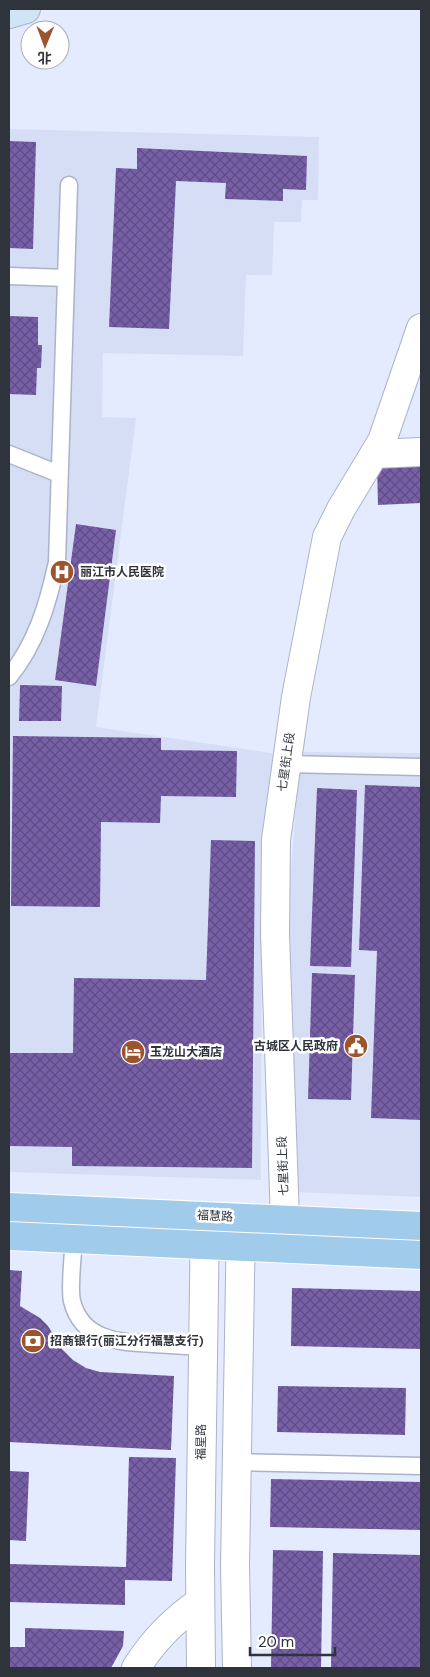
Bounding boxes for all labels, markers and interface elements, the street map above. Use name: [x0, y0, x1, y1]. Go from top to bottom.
north arrow: [20, 20, 70, 70]
text: 北: [38, 49, 52, 67]
hospital icon: 丽江市人民医院: [49, 559, 75, 585]
place label: 丽江市人民医院: [80, 564, 164, 580]
street label: 七星街上段: [274, 731, 298, 793]
public building icon: 古城区人民政府: [343, 1033, 369, 1059]
place label: 古城区人民政府: [254, 1038, 338, 1054]
hotel icon: 玉龙山大酒店: [120, 1039, 146, 1065]
place label: 玉龙山大酒店: [150, 1044, 222, 1060]
street label: 七星街上段: [274, 1136, 292, 1196]
street label: 福慧路: [197, 1207, 233, 1225]
bank icon: 招商银行(丽江分行福慧支行): [20, 1328, 46, 1354]
place label: 招商银行(丽江分行福慧支行): [50, 1333, 204, 1349]
street label: 福星路: [193, 1424, 209, 1460]
scale bar: [250, 1624, 335, 1656]
text: 20 m: [258, 1632, 294, 1652]

